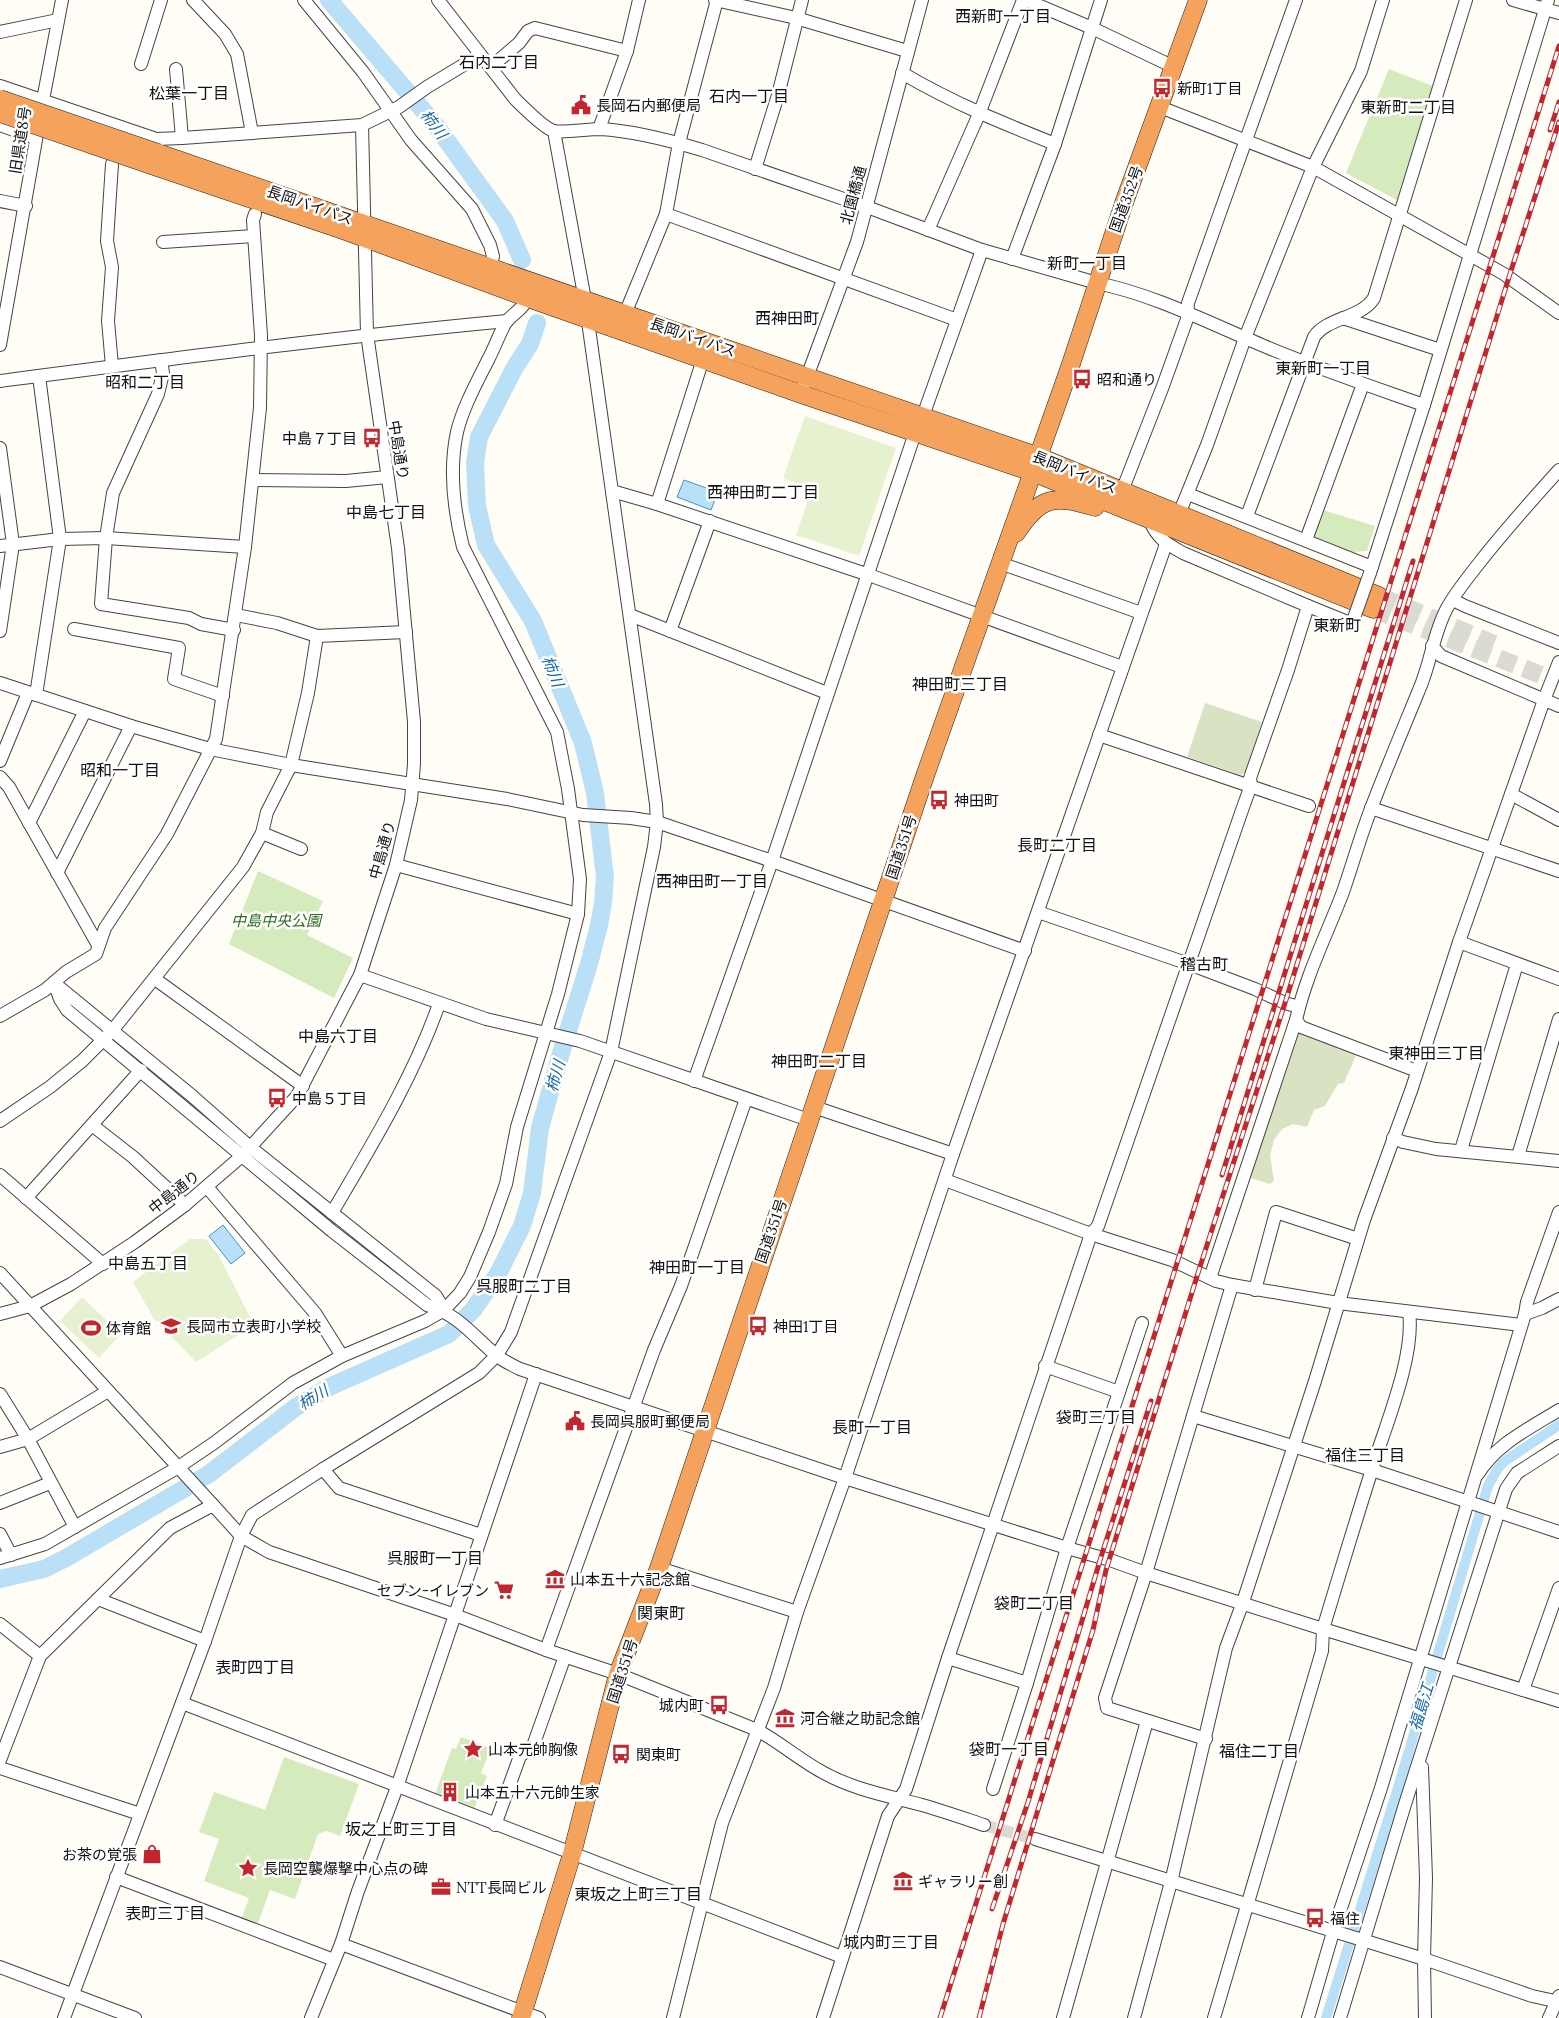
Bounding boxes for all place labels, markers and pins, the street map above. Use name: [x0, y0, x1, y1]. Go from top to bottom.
bus stop icon: 新町1丁目: [1151, 77, 1173, 99]
place label: 新町1丁目: [1177, 79, 1242, 98]
public building icon: 長岡石内郵便局: [570, 94, 592, 116]
place label: 長岡石内郵便局: [596, 96, 701, 115]
bus stop icon: 昭和通り: [1071, 368, 1093, 390]
place label: 昭和通り: [1097, 370, 1157, 389]
bus stop icon: 中島７丁目: [361, 427, 383, 449]
place label: 中島７丁目: [282, 429, 357, 448]
bus stop icon: 神田町: [928, 789, 950, 811]
place label: 神田町: [954, 791, 999, 810]
bus stop icon: 中島５丁目: [266, 1087, 288, 1109]
place label: 中島５丁目: [292, 1089, 367, 1108]
school or university icon: 長岡市立表町小学校: [160, 1315, 182, 1337]
bus stop icon: 神田1丁目: [747, 1315, 769, 1337]
sports icon: 体育館: [80, 1317, 102, 1339]
place label: 長岡市立表町小学校: [186, 1317, 321, 1336]
place label: 神田1丁目: [773, 1317, 838, 1336]
place label: 体育館: [106, 1319, 151, 1338]
public building icon: 長岡呉服町郵便局: [564, 1410, 586, 1432]
place label: 長岡呉服町郵便局: [590, 1412, 710, 1431]
museum icon: 山本五十六記念館: [544, 1568, 566, 1590]
place label: 山本五十六記念館: [570, 1570, 690, 1589]
supermarket icon: セブン-イレブン: [493, 1579, 515, 1601]
place label: セブン-イレブン: [377, 1581, 489, 1600]
bus stop icon: 城内町: [708, 1694, 730, 1716]
place label: 城内町: [659, 1696, 704, 1715]
museum icon: 河合継之助記念館: [774, 1707, 796, 1729]
place label: 河合継之助記念館: [800, 1709, 920, 1728]
place icon: 山本元帥胸像: [462, 1738, 484, 1760]
place label: 山本元帥胸像: [488, 1740, 578, 1759]
bus stop icon: 関東町: [610, 1743, 632, 1765]
place label: 関東町: [636, 1745, 681, 1764]
building icon: 山本五十六元帥生家: [439, 1781, 461, 1803]
place label: 山本五十六元帥生家: [465, 1783, 600, 1802]
shop icon: お茶の覚張: [141, 1843, 163, 1865]
place label: お茶の覚張: [62, 1845, 137, 1864]
place icon: 長岡空襲爆撃中心点の碑: [237, 1857, 259, 1879]
place label: 長岡空襲爆撃中心点の碑: [263, 1859, 428, 1878]
museum icon: ギャラリー創: [892, 1870, 914, 1892]
place label: ギャラリー創: [918, 1872, 1008, 1891]
office icon: NTT長岡ビル: [430, 1876, 452, 1898]
place label: NTT長岡ビル: [456, 1878, 547, 1897]
bus stop icon: 福住: [1304, 1907, 1326, 1929]
place label: 福住: [1330, 1909, 1360, 1928]

